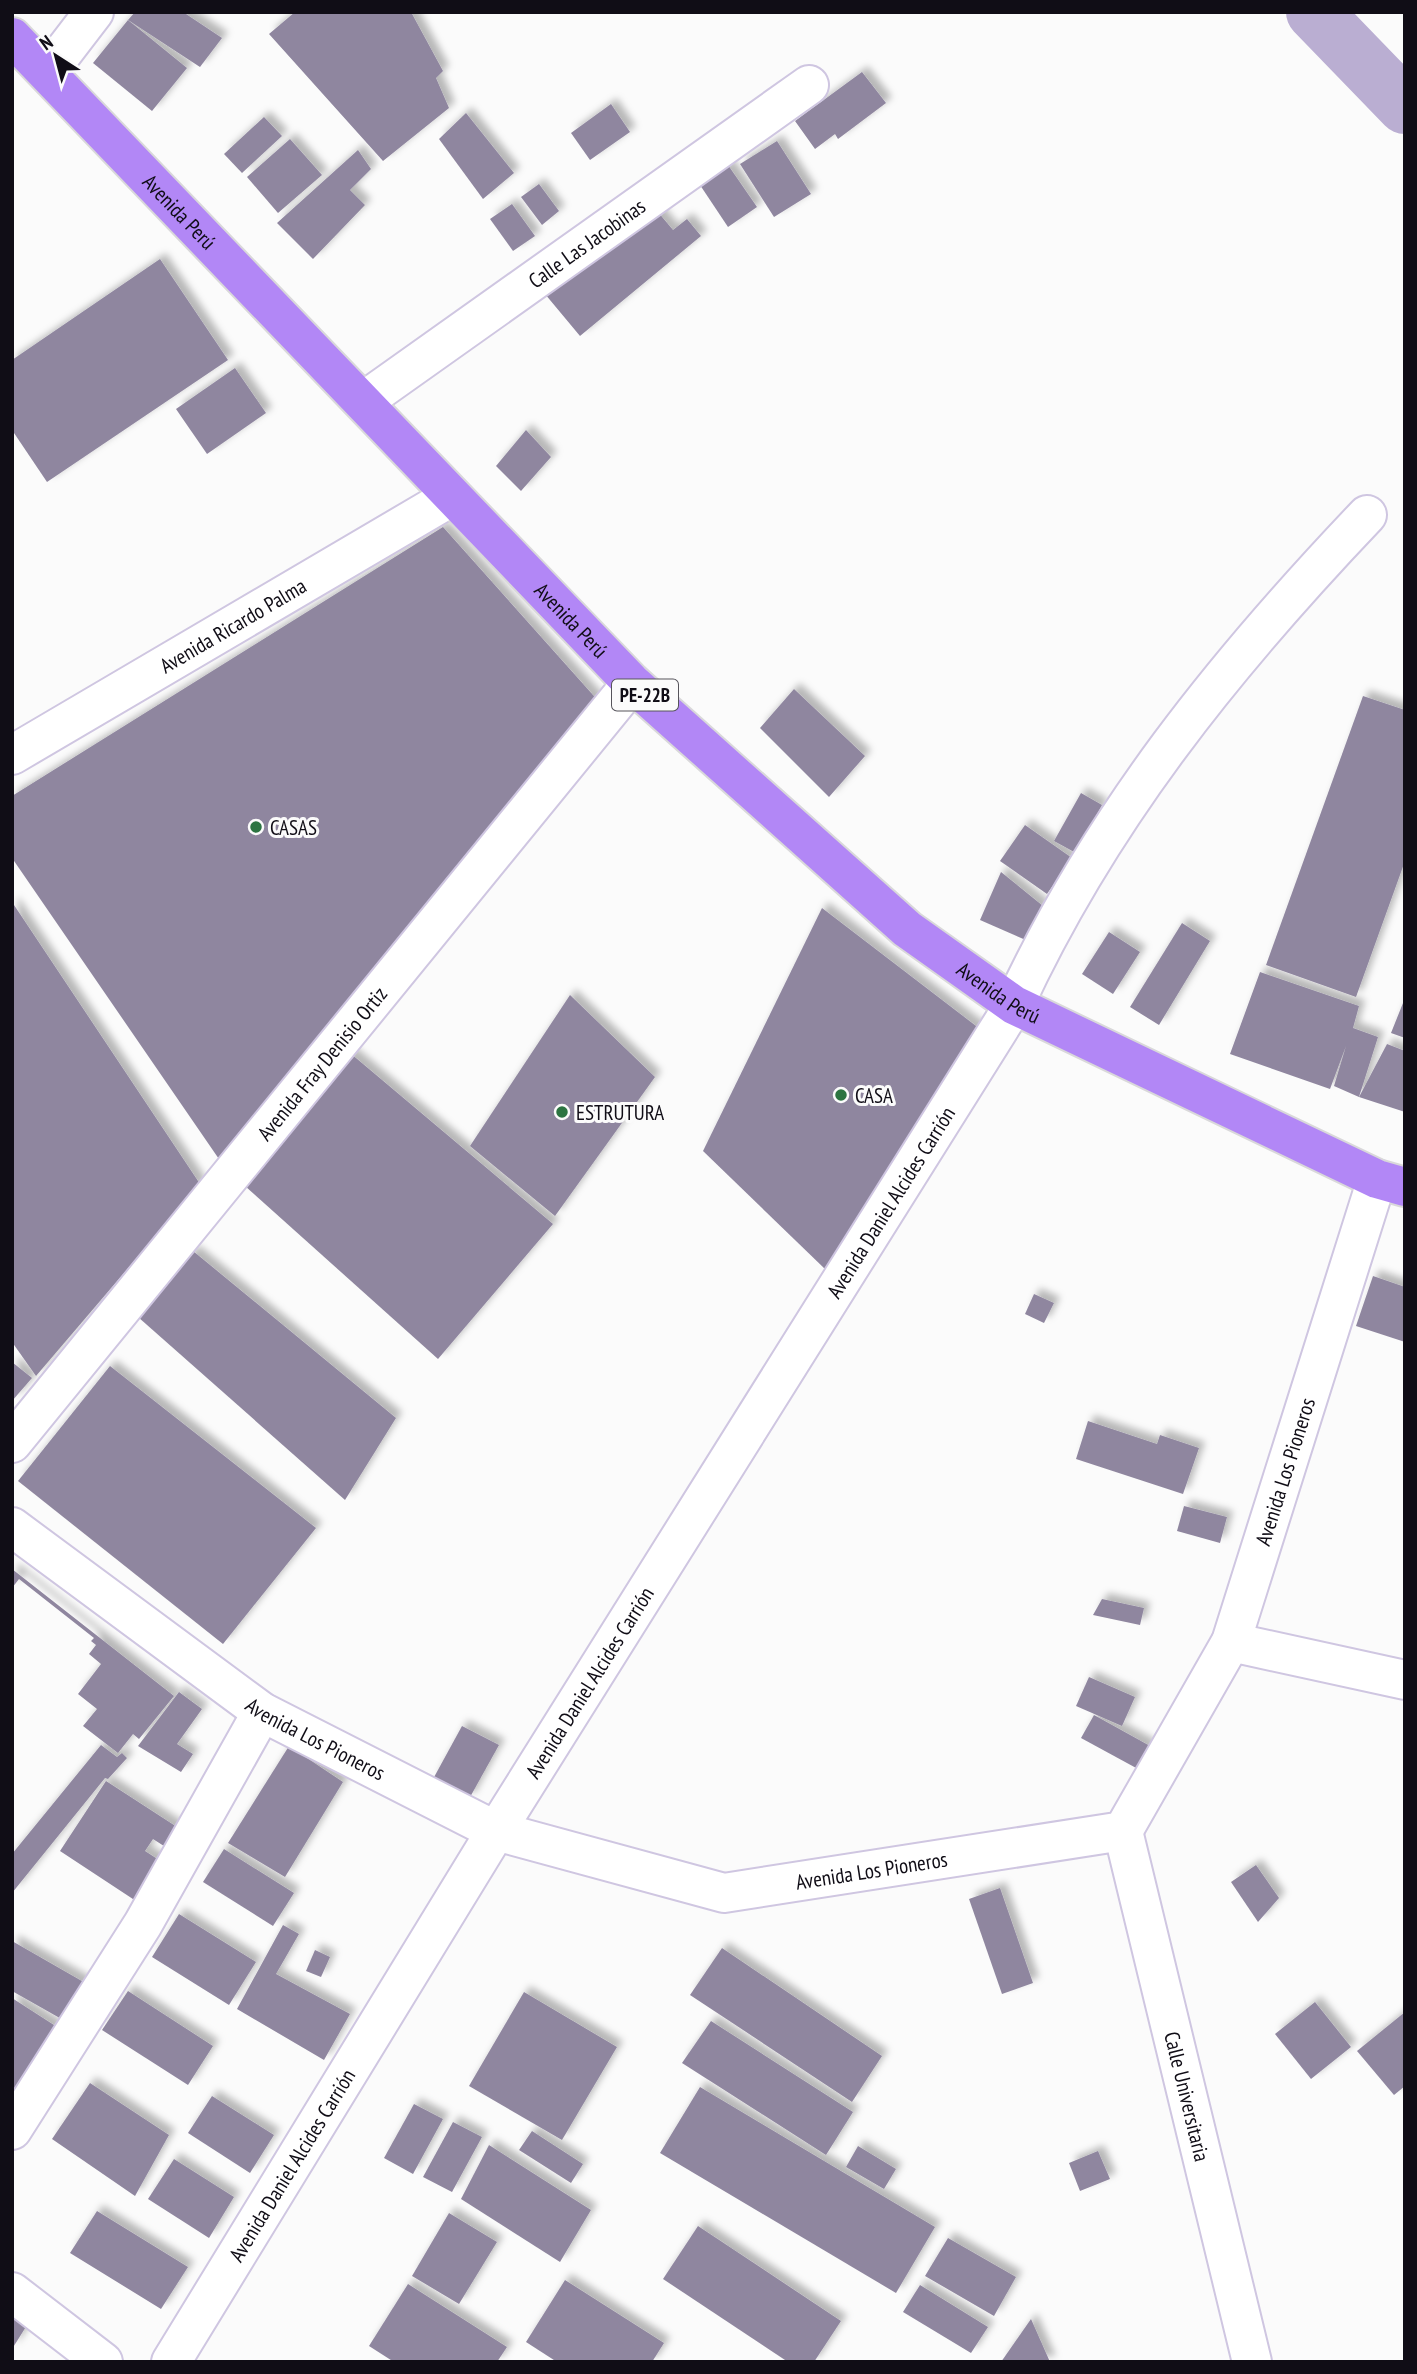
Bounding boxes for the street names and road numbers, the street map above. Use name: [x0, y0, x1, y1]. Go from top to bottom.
street label: Avenida Perú: [137, 168, 222, 255]
street label: Calle Las Jacobinas: [523, 192, 650, 294]
street label: Avenida Ricardo Palma: [155, 572, 311, 679]
street label: Avenida Perú: [529, 577, 614, 663]
road number: PE-22B: [612, 680, 678, 710]
street label: Avenida Perú: [952, 955, 1045, 1029]
street label: Avenida Fray Denisio Ortiz: [251, 981, 393, 1146]
street label: Avenida Daniel Alcides Carrión: [820, 1101, 961, 1303]
street label: Avenida Los Pioneros: [1249, 1394, 1321, 1549]
street label: Avenida Daniel Alcides Carrión: [519, 1582, 659, 1783]
street label: Avenida Los Pioneros: [241, 1691, 390, 1786]
street label: Avenida Los Pioneros: [794, 1845, 949, 1895]
street label: Calle Universitaria: [1159, 2029, 1216, 2164]
street label: Avenida Daniel Alcides Carrión: [222, 2064, 361, 2266]

